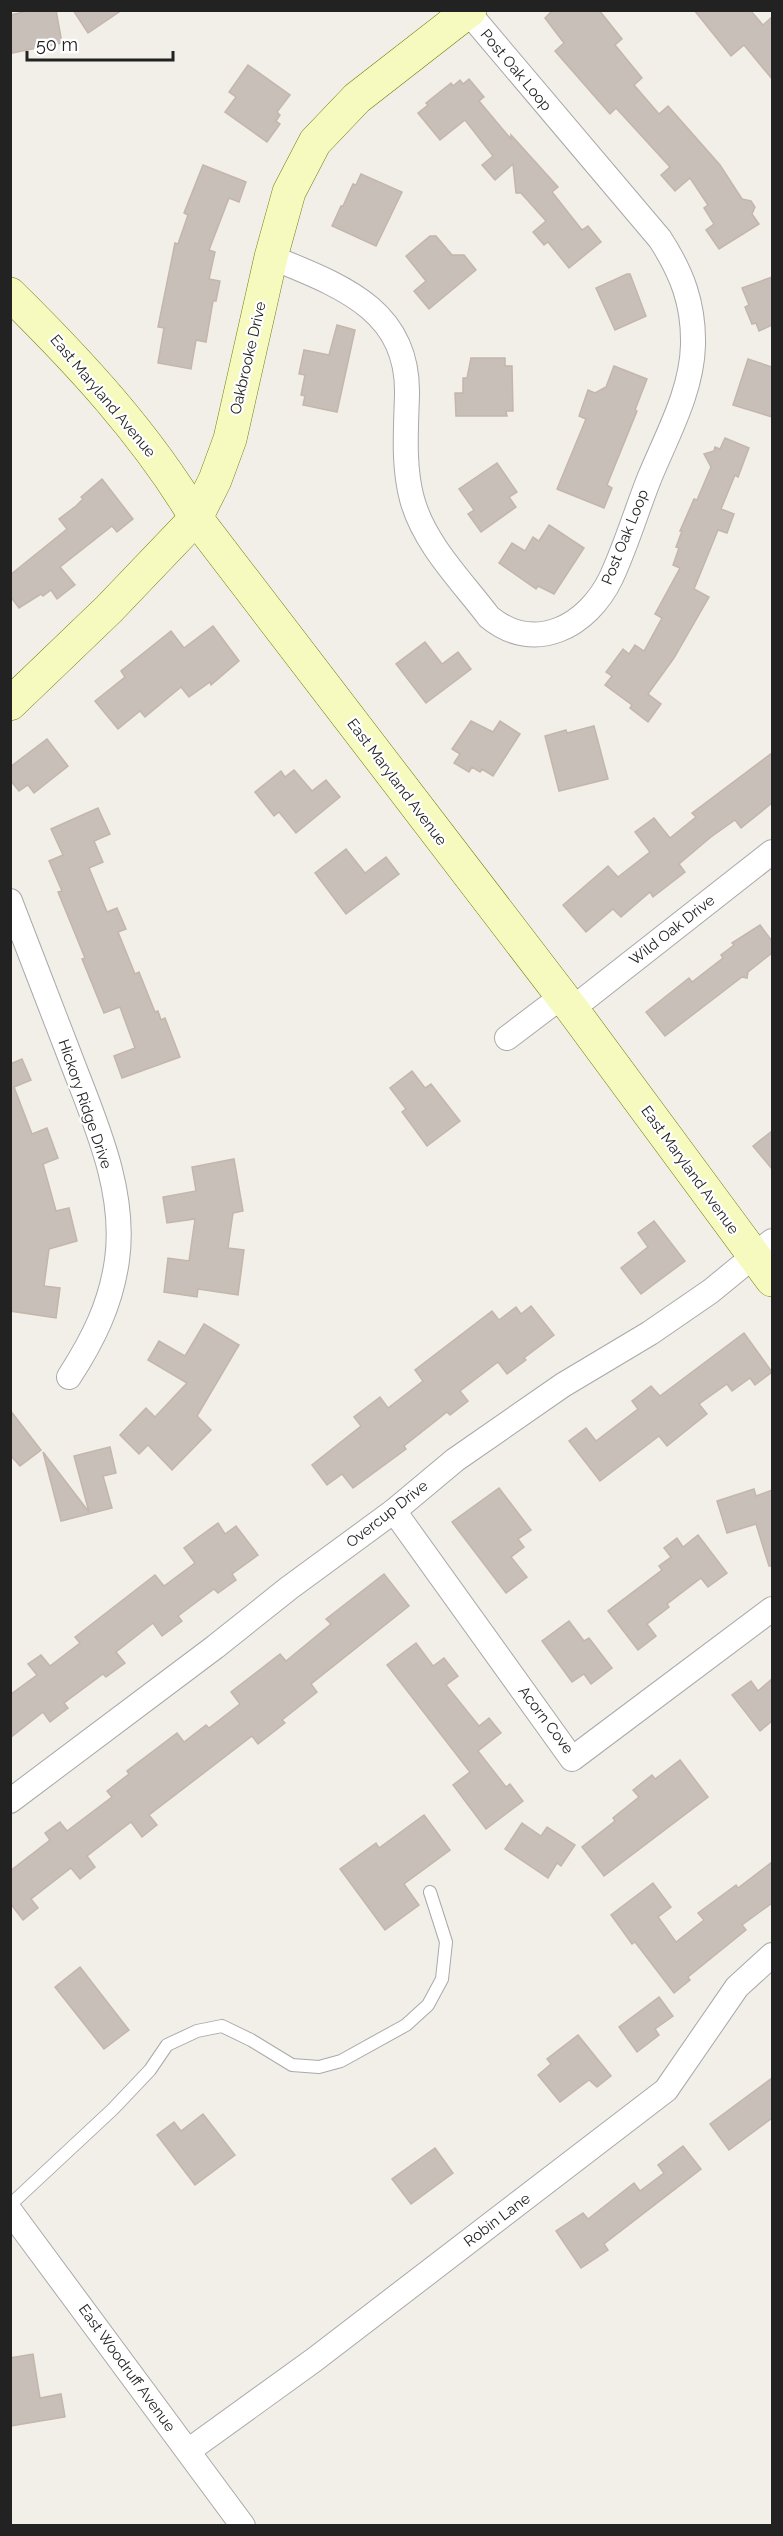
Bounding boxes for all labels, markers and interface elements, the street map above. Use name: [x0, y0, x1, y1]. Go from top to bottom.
scale bar: [27, 24, 172, 62]
street label: Post Oak Loop: [477, 26, 555, 114]
text: 50 m: [36, 34, 78, 55]
street label: Oakbrooke Drive: [226, 300, 270, 416]
street label: East Maryland Avenue: [47, 331, 160, 461]
street label: Post Oak Loop: [598, 487, 652, 587]
street label: East Maryland Avenue: [343, 715, 451, 849]
street label: Wild Oak Drive: [626, 891, 718, 969]
street label: Hickory Ridge Drive: [54, 1037, 116, 1171]
street label: East Maryland Avenue: [637, 1102, 743, 1238]
street label: Overcup Drive: [343, 1476, 432, 1552]
street label: Acorn Cove: [515, 1683, 577, 1758]
street label: Robin Lane: [460, 2189, 534, 2251]
street label: East Woodruff Avenue: [75, 2301, 179, 2435]

